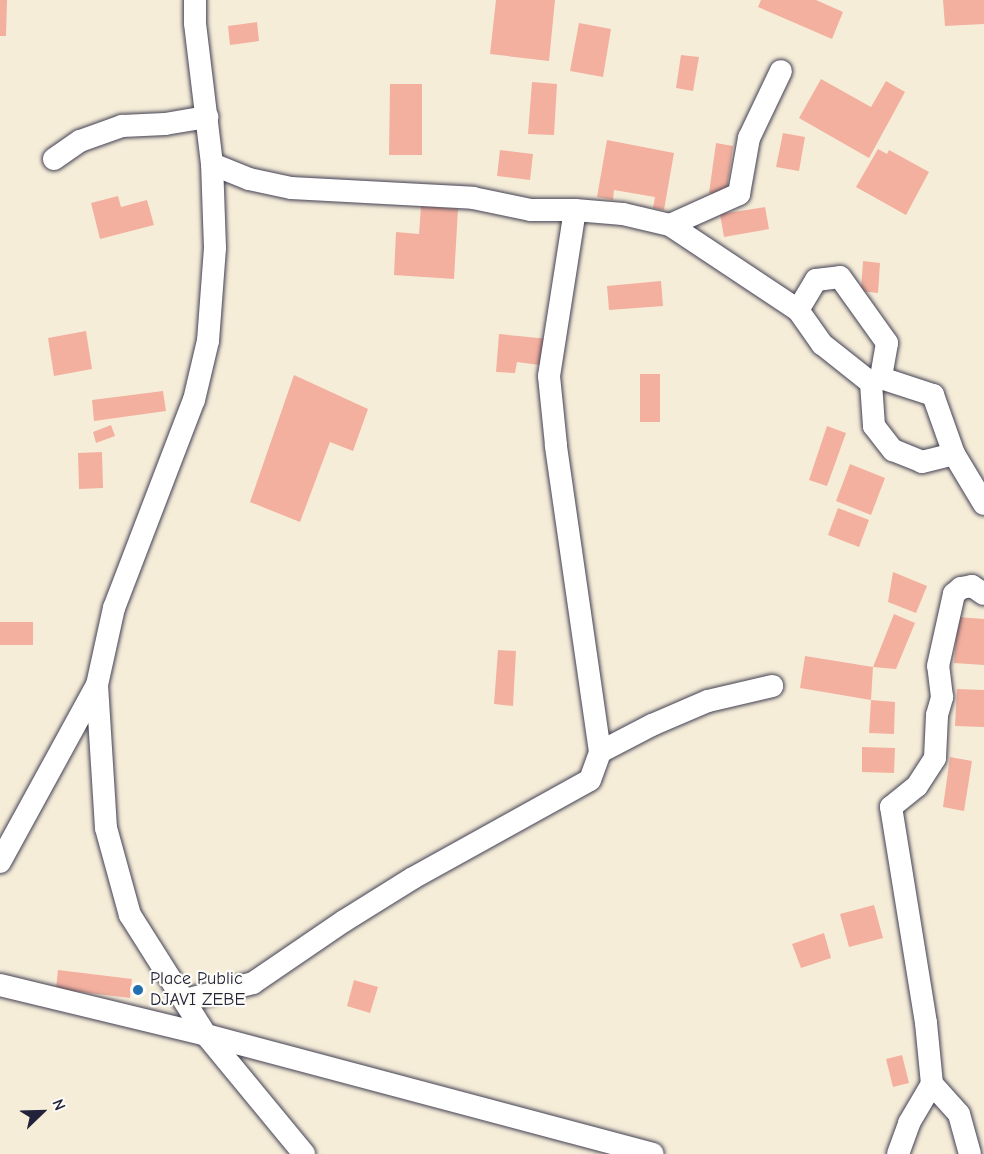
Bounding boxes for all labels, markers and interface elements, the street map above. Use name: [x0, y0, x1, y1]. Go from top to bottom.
place label: Place Public DJAVI ZEBE: [150, 969, 245, 1012]
marker: Place Public DJAVI ZEBE: [131, 983, 145, 997]
north arrow: [12, 1082, 72, 1142]
text: N: [48, 1097, 69, 1113]

